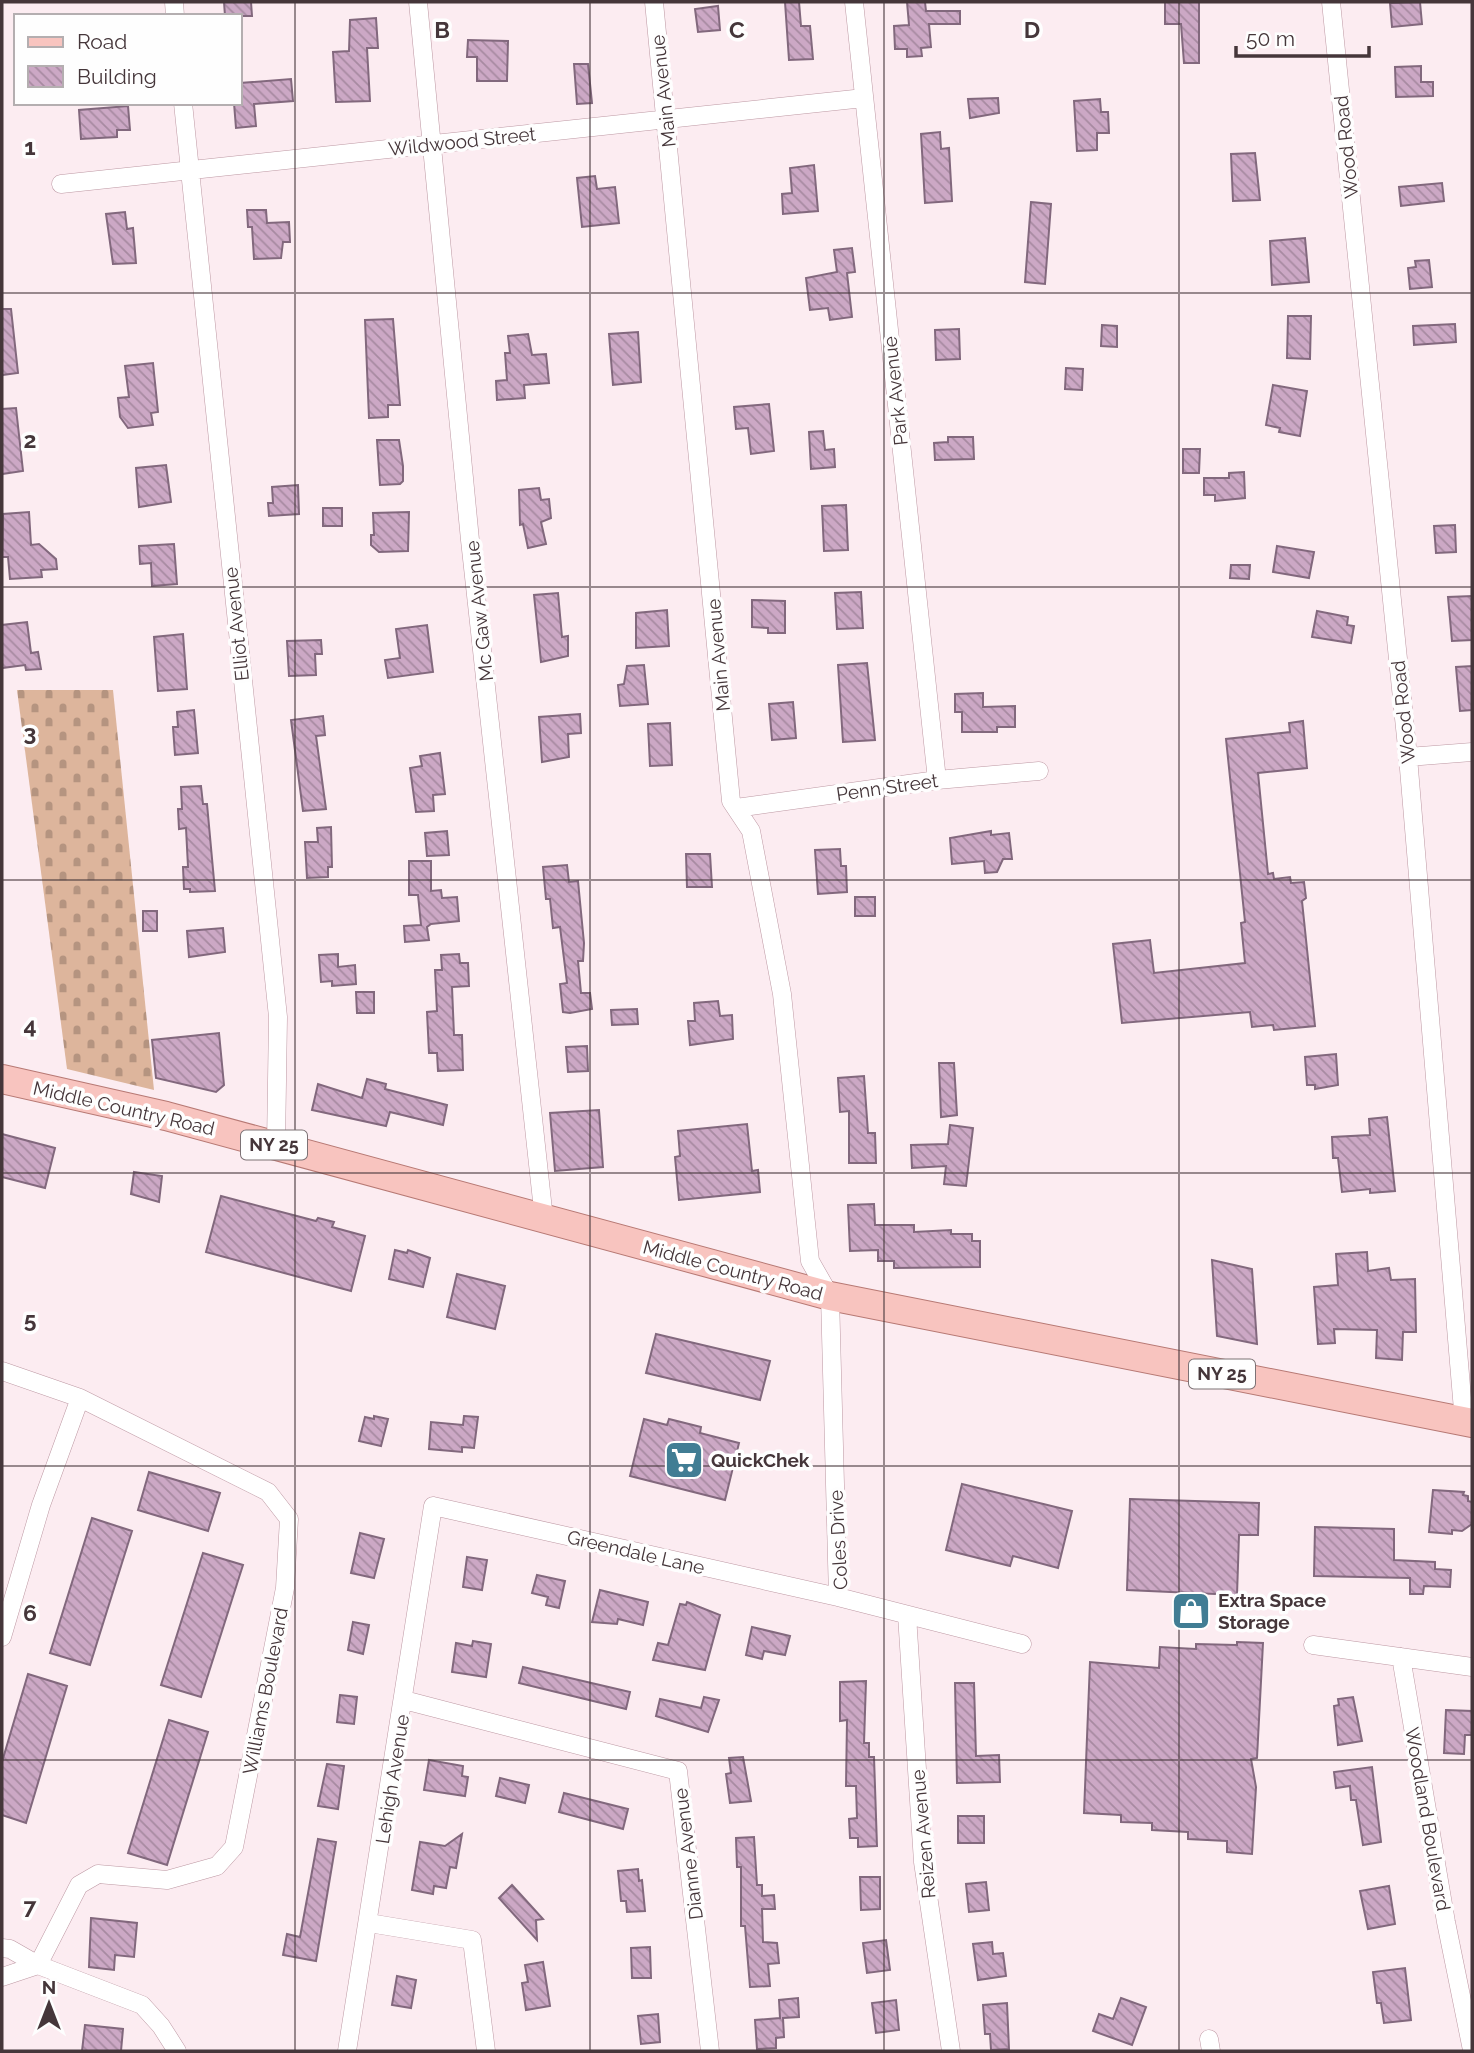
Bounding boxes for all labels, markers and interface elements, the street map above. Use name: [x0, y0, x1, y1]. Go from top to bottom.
legend: [14, 14, 242, 105]
scale bar: [1236, 14, 1369, 58]
text: B: [434, 16, 450, 43]
text: C: [729, 16, 745, 43]
text: D: [1024, 16, 1040, 43]
text: 50 m: [1246, 26, 1295, 51]
text: Road: [77, 29, 127, 54]
street label: Main Avenue: [646, 34, 680, 148]
text: Building: [77, 64, 157, 89]
street label: Wood Road: [1330, 94, 1362, 200]
street label: Wildwood Street: [387, 122, 537, 160]
text: 1: [24, 133, 36, 160]
street label: Park Avenue: [878, 335, 912, 447]
text: 2: [24, 426, 36, 453]
street label: Mc Gaw Avenue: [461, 540, 497, 682]
street label: Elliot Avenue: [219, 566, 253, 682]
street label: Main Avenue: [702, 598, 734, 712]
street label: Wood Road: [1387, 659, 1419, 765]
text: 3: [24, 719, 36, 746]
street label: Penn Street: [835, 769, 940, 805]
text: 4: [23, 1012, 37, 1039]
street label: Middle Country Road: [31, 1076, 217, 1140]
road number: NY 25: [241, 1130, 307, 1160]
street label: Middle Country Road: [641, 1235, 825, 1305]
text: 5: [24, 1306, 37, 1333]
road number: NY 25: [1189, 1359, 1255, 1388]
supermarket icon: QuickChek: [663, 1439, 705, 1481]
place label: QuickChek: [711, 1449, 810, 1471]
street label: Coles Drive: [824, 1489, 852, 1591]
street label: Greendale Lane: [565, 1525, 707, 1579]
place label: Extra Space Storage: [1218, 1589, 1326, 1633]
shop icon: Extra Space Storage: [1170, 1590, 1212, 1632]
text: 6: [23, 1599, 37, 1626]
street label: Williams Boulevard: [238, 1605, 292, 1777]
street label: Lehigh Avenue: [371, 1713, 413, 1845]
street label: Woodland Boulevard: [1401, 1725, 1455, 1913]
street label: Reizen Avenue: [906, 1768, 940, 1900]
street label: Dianne Avenue: [669, 1787, 707, 1921]
text: 7: [24, 1892, 37, 1919]
north arrow: [14, 1969, 84, 2039]
text: N: [42, 1976, 56, 1998]

